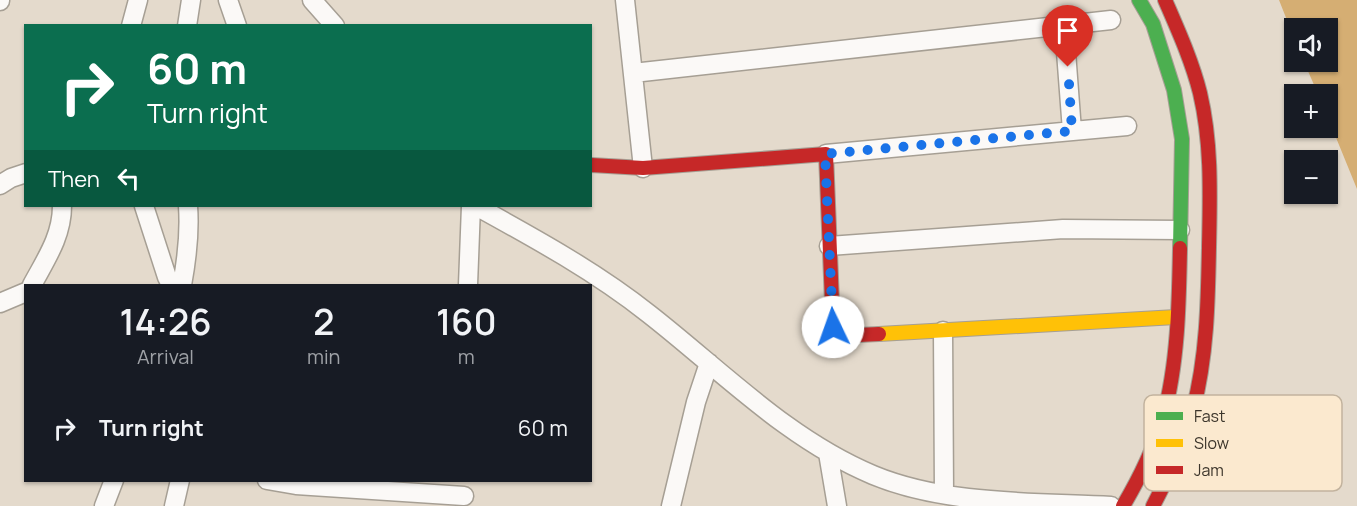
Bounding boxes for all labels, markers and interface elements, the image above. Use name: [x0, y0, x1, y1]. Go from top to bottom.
pin: [1042, 5, 1093, 67]
icon: arrive: [1051, 14, 1084, 47]
map controls: [1284, 18, 1338, 204]
button: sound: [1284, 18, 1338, 72]
text: 60 m: [147, 39, 247, 97]
icon: right: [48, 48, 126, 126]
button: +: [1284, 84, 1338, 138]
text: Turn right: [147, 94, 268, 131]
button: −: [1284, 150, 1338, 204]
icon: left: [112, 162, 145, 195]
text: Then: [48, 164, 100, 194]
position arrow: [801, 295, 865, 359]
text: 14:26: [119, 297, 212, 346]
text: 2: [313, 297, 334, 346]
text: 160: [436, 297, 497, 346]
text: Arrival: [137, 343, 194, 370]
text: min: [307, 343, 341, 370]
text: m: [458, 343, 475, 370]
legend: [1144, 395, 1342, 491]
text: Fast: [1194, 405, 1225, 427]
icon: right: [48, 412, 81, 445]
text: Turn right: [99, 413, 204, 443]
text: 60 m: [518, 413, 568, 443]
text: Slow: [1194, 432, 1229, 454]
text: Jam: [1194, 459, 1224, 481]

